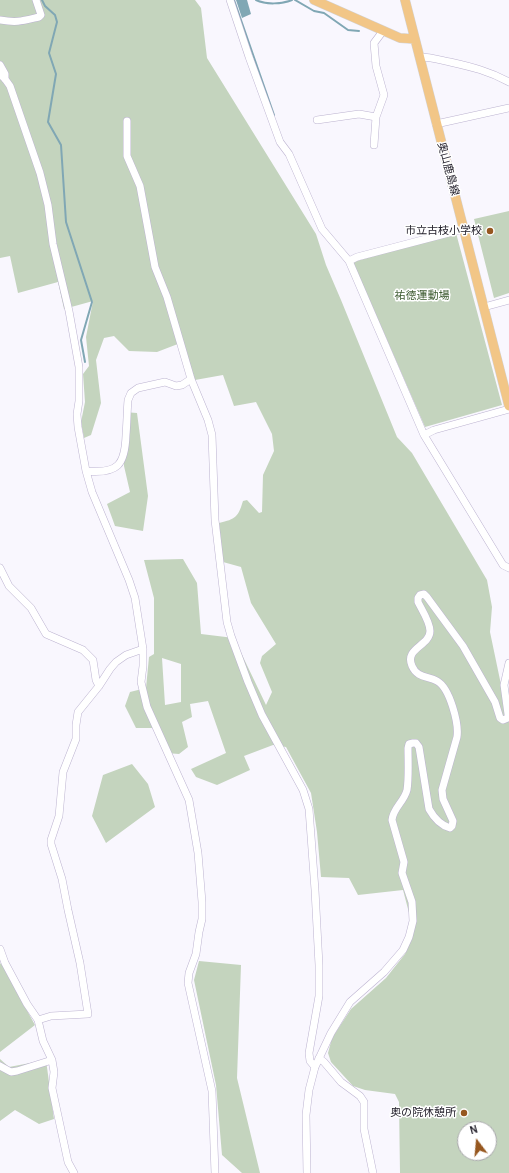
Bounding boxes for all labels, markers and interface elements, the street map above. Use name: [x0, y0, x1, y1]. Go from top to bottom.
street label: 奥山鹿島線: [435, 141, 461, 197]
place label: 市立古枝小学校: [405, 224, 482, 238]
marker: 市立古枝小学校: [485, 226, 495, 236]
park label: 祐徳運動場: [395, 289, 449, 303]
place label: 奥の院休憩所: [390, 1106, 456, 1120]
marker: 奥の院休憩所: [459, 1108, 469, 1118]
north arrow: [457, 1121, 497, 1161]
text: N: [468, 1123, 479, 1137]

